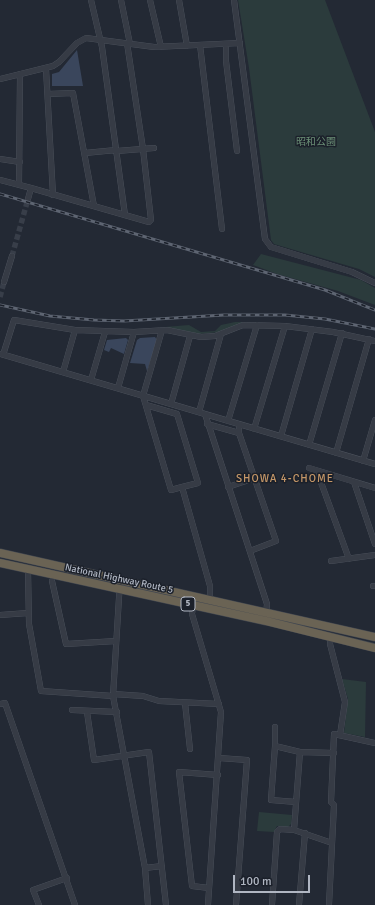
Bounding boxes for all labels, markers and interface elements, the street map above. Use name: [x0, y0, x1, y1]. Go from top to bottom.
park label: 昭和公園: [296, 136, 336, 148]
district label: SHOWA 4-CHOME: [236, 472, 334, 486]
street label: National Highway Route 5: [64, 562, 174, 596]
road number: 5: [181, 597, 195, 611]
scale bar: [235, 867, 312, 893]
text: 100 m: [240, 874, 272, 889]

